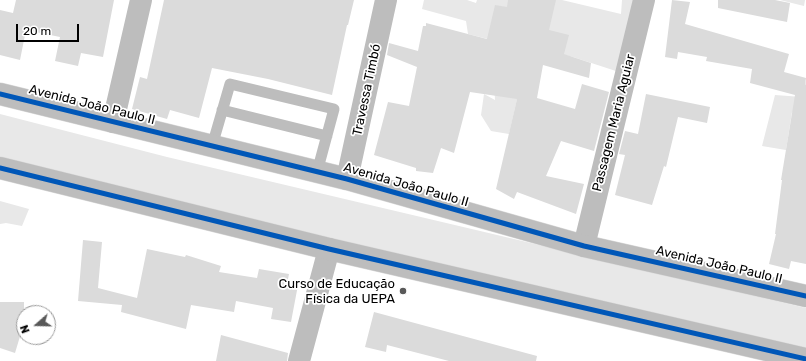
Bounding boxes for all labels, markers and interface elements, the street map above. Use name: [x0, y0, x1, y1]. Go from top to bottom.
scale bar: [18, 16, 81, 42]
text: 20 m: [23, 24, 51, 38]
street label: Travessa Timbó: [350, 43, 384, 137]
street label: Passagem Maria Aguiar: [589, 53, 639, 193]
street label: Avenida João Paulo II: [27, 82, 157, 128]
street label: Avenida João Paulo II: [342, 160, 470, 210]
street label: Avenida João Paulo II: [654, 243, 784, 287]
place label: Curso de Educação Física da UEPA: [279, 276, 395, 307]
marker: Curso de Educação Física da UEPA: [398, 286, 408, 296]
north arrow: [16, 305, 56, 345]
text: N: [18, 323, 33, 335]

